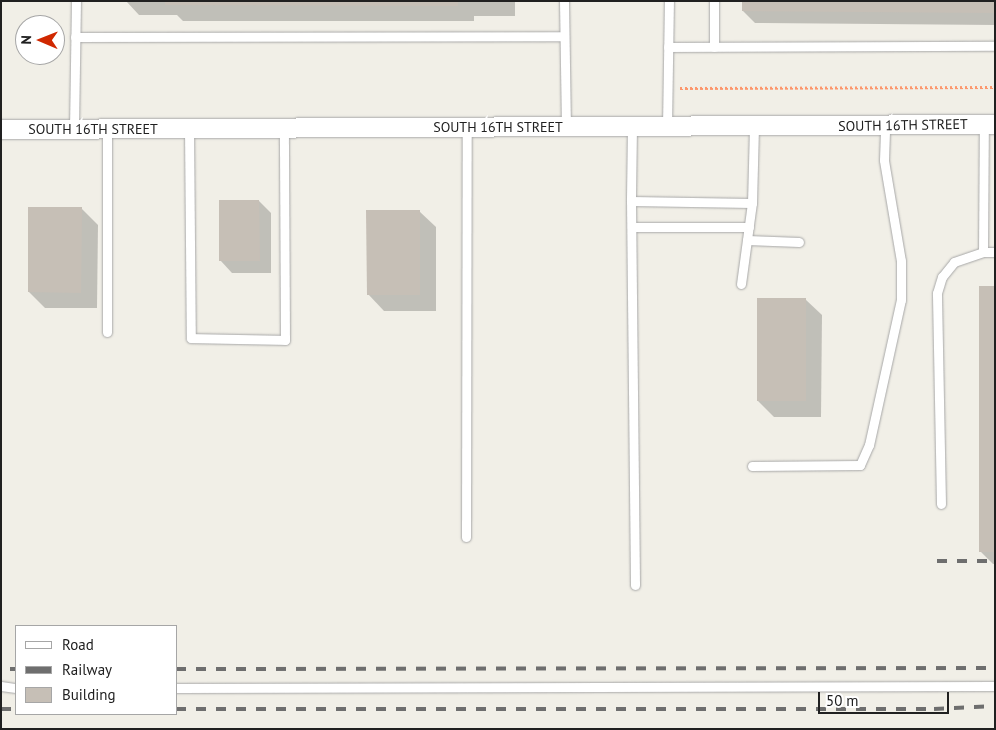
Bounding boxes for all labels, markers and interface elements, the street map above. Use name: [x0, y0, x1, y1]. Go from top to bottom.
north arrow: [15, 15, 65, 65]
text: N: [17, 35, 35, 45]
street label: SOUTH 16TH STREET: [838, 115, 968, 135]
street label: SOUTH 16TH STREET: [433, 119, 563, 135]
street label: SOUTH 16TH STREET: [28, 121, 158, 137]
legend: [15, 625, 178, 715]
text: Road: [62, 635, 94, 654]
text: Railway: [62, 660, 112, 679]
scale bar: [821, 682, 952, 714]
text: Building: [62, 685, 116, 704]
text: 50 m: [826, 691, 859, 710]

